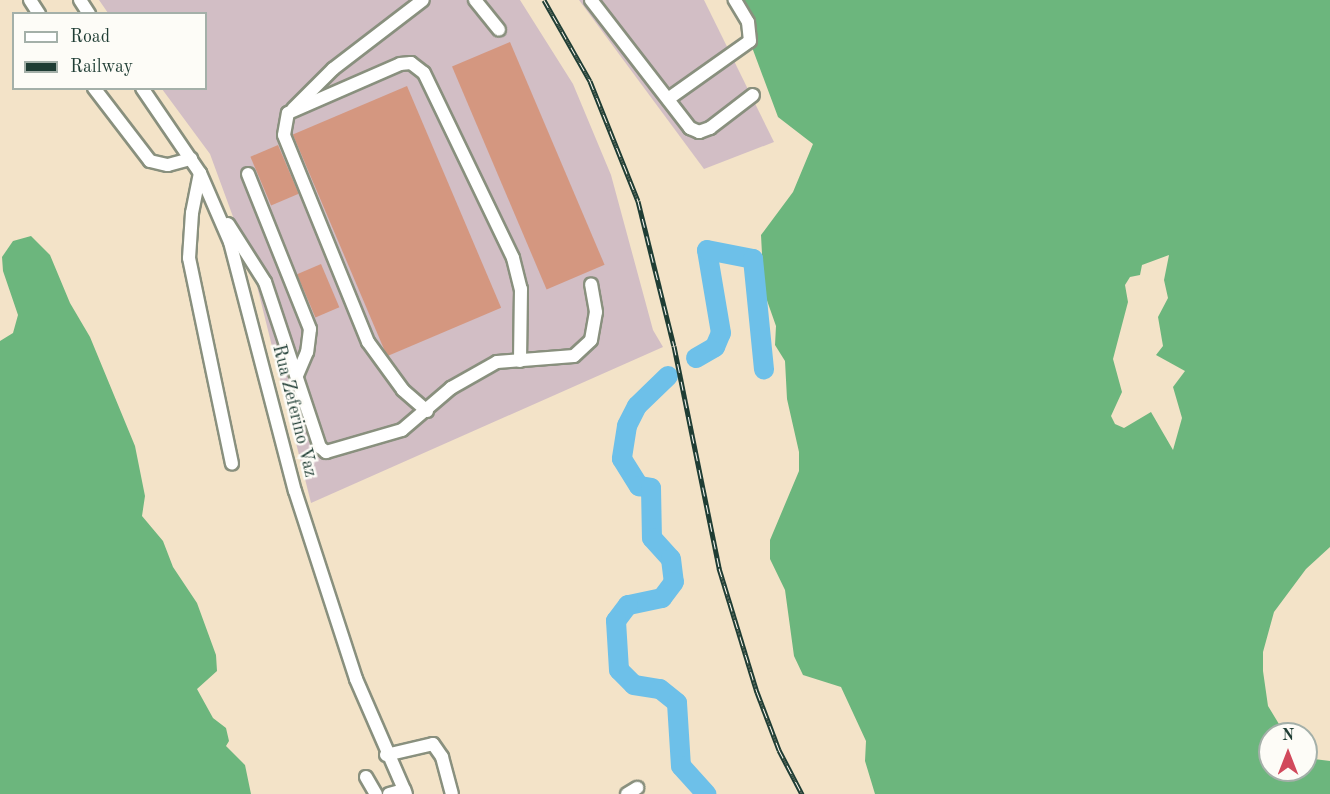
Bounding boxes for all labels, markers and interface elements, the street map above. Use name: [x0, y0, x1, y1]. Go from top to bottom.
legend: [12, 12, 207, 90]
text: Road: [70, 28, 110, 46]
text: Railway: [70, 58, 133, 76]
street label: Rua Zeferino Vaz: [267, 342, 321, 480]
north arrow: [1258, 722, 1318, 782]
text: N: [1282, 728, 1294, 744]

